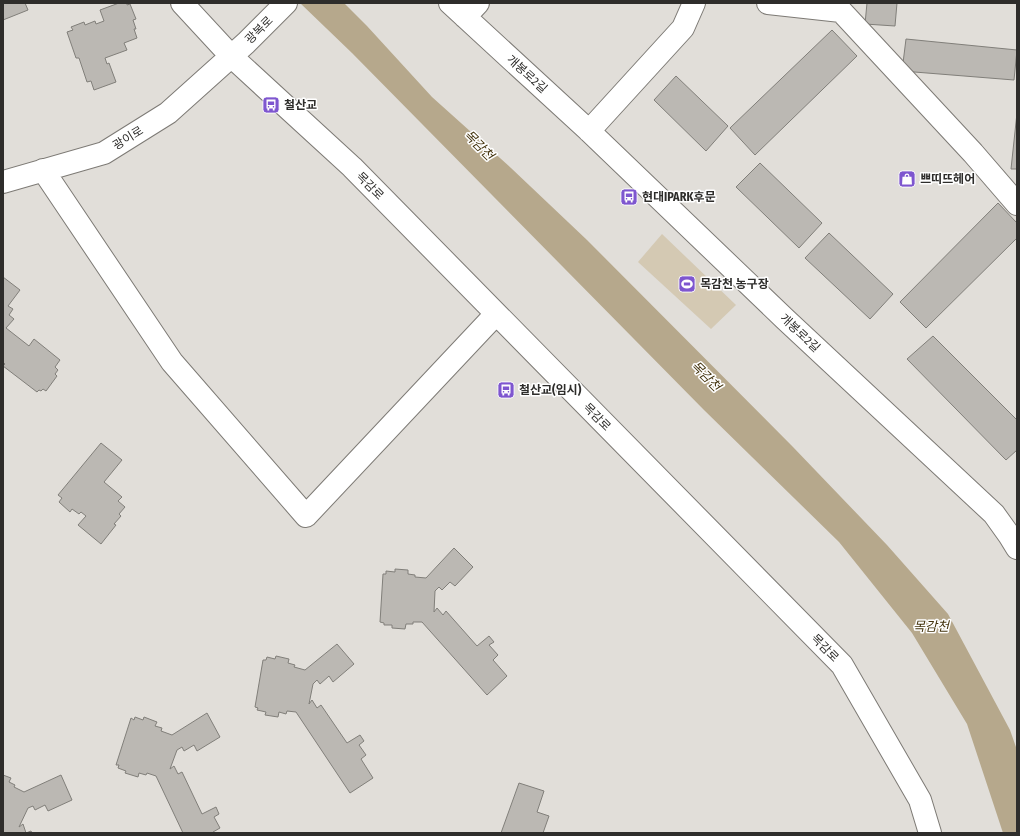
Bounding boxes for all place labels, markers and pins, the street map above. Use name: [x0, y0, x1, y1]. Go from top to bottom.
bus stop icon: 철산교: [261, 95, 281, 115]
place label: 철산교: [284, 98, 317, 112]
shop icon: 쁘띠뜨헤어: [897, 169, 917, 189]
place label: 쁘띠뜨헤어: [920, 172, 975, 186]
bus stop icon: 현대IPARK후문: [619, 187, 639, 207]
place label: 현대IPARK후문: [642, 190, 715, 204]
sports icon: 목감천 농구장: [677, 274, 697, 294]
place label: 목감천 농구장: [700, 277, 769, 291]
bus stop icon: 철산교(임시): [496, 380, 516, 400]
place label: 철산교(임시): [519, 383, 582, 397]

